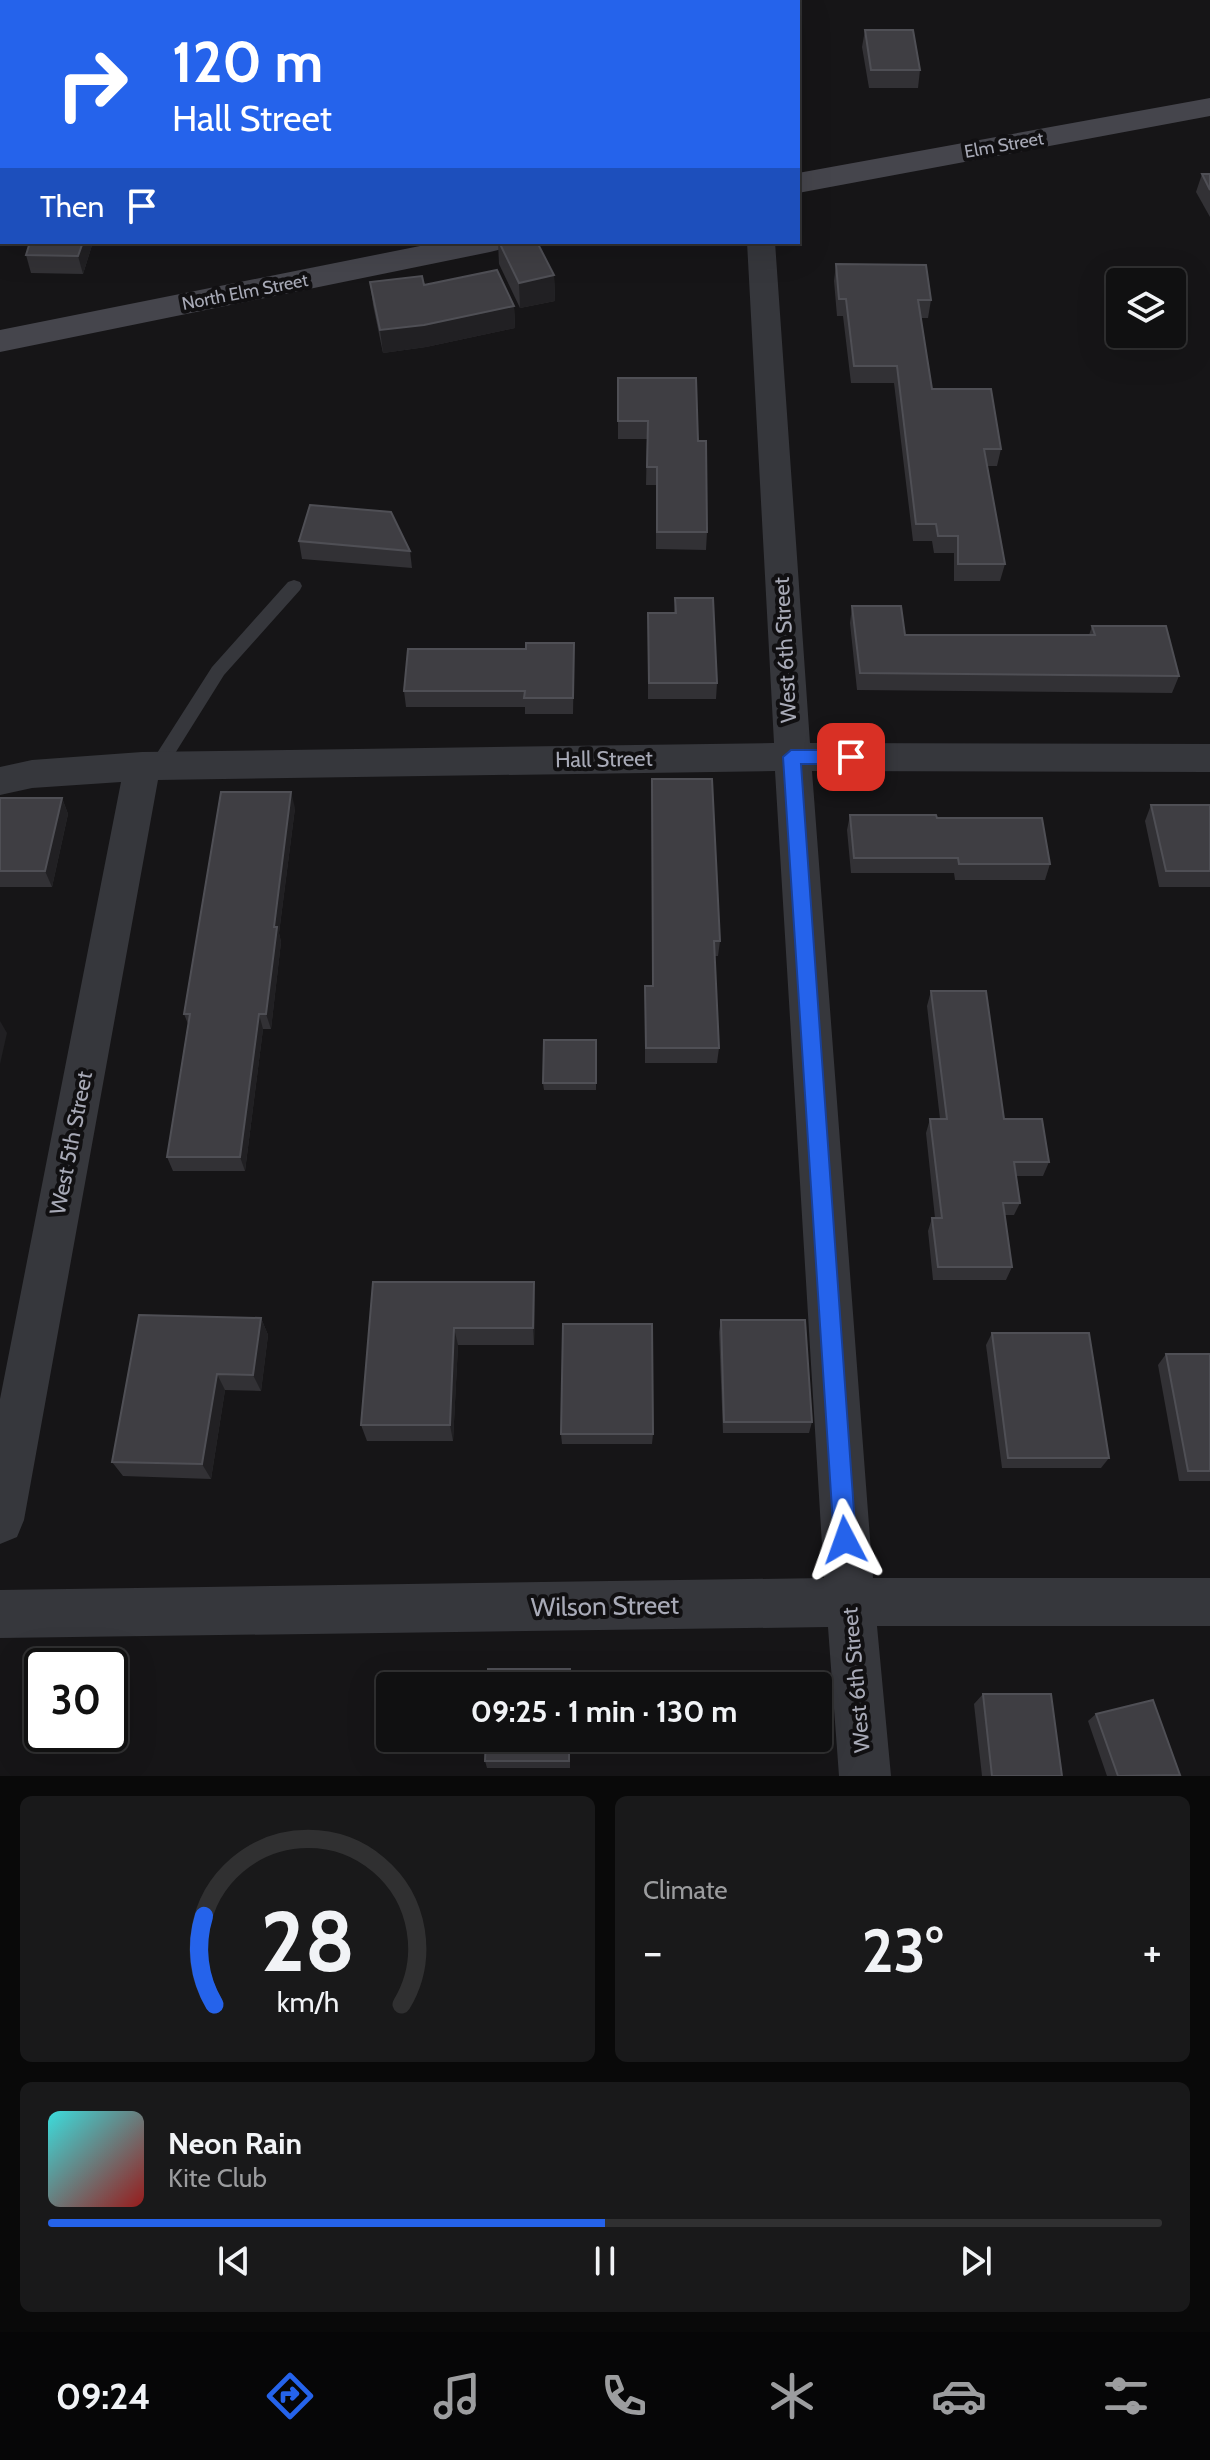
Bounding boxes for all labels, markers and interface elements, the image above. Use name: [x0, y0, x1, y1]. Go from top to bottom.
text: 120 m: [172, 28, 323, 96]
icon: right: [40, 32, 144, 136]
text: Hall Street: [172, 96, 332, 140]
street label: Elm Street: [963, 127, 1045, 163]
icon: arrive: [120, 184, 164, 228]
text: Then: [40, 188, 104, 225]
map controls: [1106, 268, 1186, 348]
button: layers: [1106, 268, 1186, 348]
street label: North Elm Street: [180, 269, 310, 315]
street label: West 6th Street: [768, 576, 802, 724]
pin: [817, 723, 885, 791]
icon: arrive: [829, 735, 873, 779]
street label: Hall Street: [555, 745, 654, 773]
street label: West 5th Street: [44, 1068, 98, 1217]
position arrow: [803, 1498, 887, 1582]
street label: Wilson Street: [531, 1589, 680, 1623]
street label: West 6th Street: [836, 1606, 876, 1754]
speed limit sign: 30: [24, 1648, 128, 1752]
text: 09:25 · 1 min · 130 m: [471, 1693, 737, 1730]
text: Climate: [643, 1874, 728, 1906]
text: 28: [260, 1891, 355, 1992]
text: 23°: [862, 1914, 943, 1987]
text: −: [643, 1925, 662, 1978]
text: +: [1143, 1925, 1162, 1978]
text: km/h: [276, 1984, 339, 2019]
text: Neon Rain: [168, 2125, 302, 2162]
text: Kite Club: [168, 2162, 267, 2194]
icon: previous: [212, 2239, 256, 2283]
icon: pause: [583, 2239, 627, 2283]
icon: next: [954, 2239, 998, 2283]
icon: directions: [262, 2368, 318, 2424]
icon: music: [429, 2368, 485, 2424]
icon: phone: [596, 2368, 652, 2424]
icon: climate: [764, 2368, 820, 2424]
icon: car: [931, 2368, 987, 2424]
icon: filters: [1098, 2368, 1154, 2424]
text: 09:24: [56, 2374, 151, 2418]

